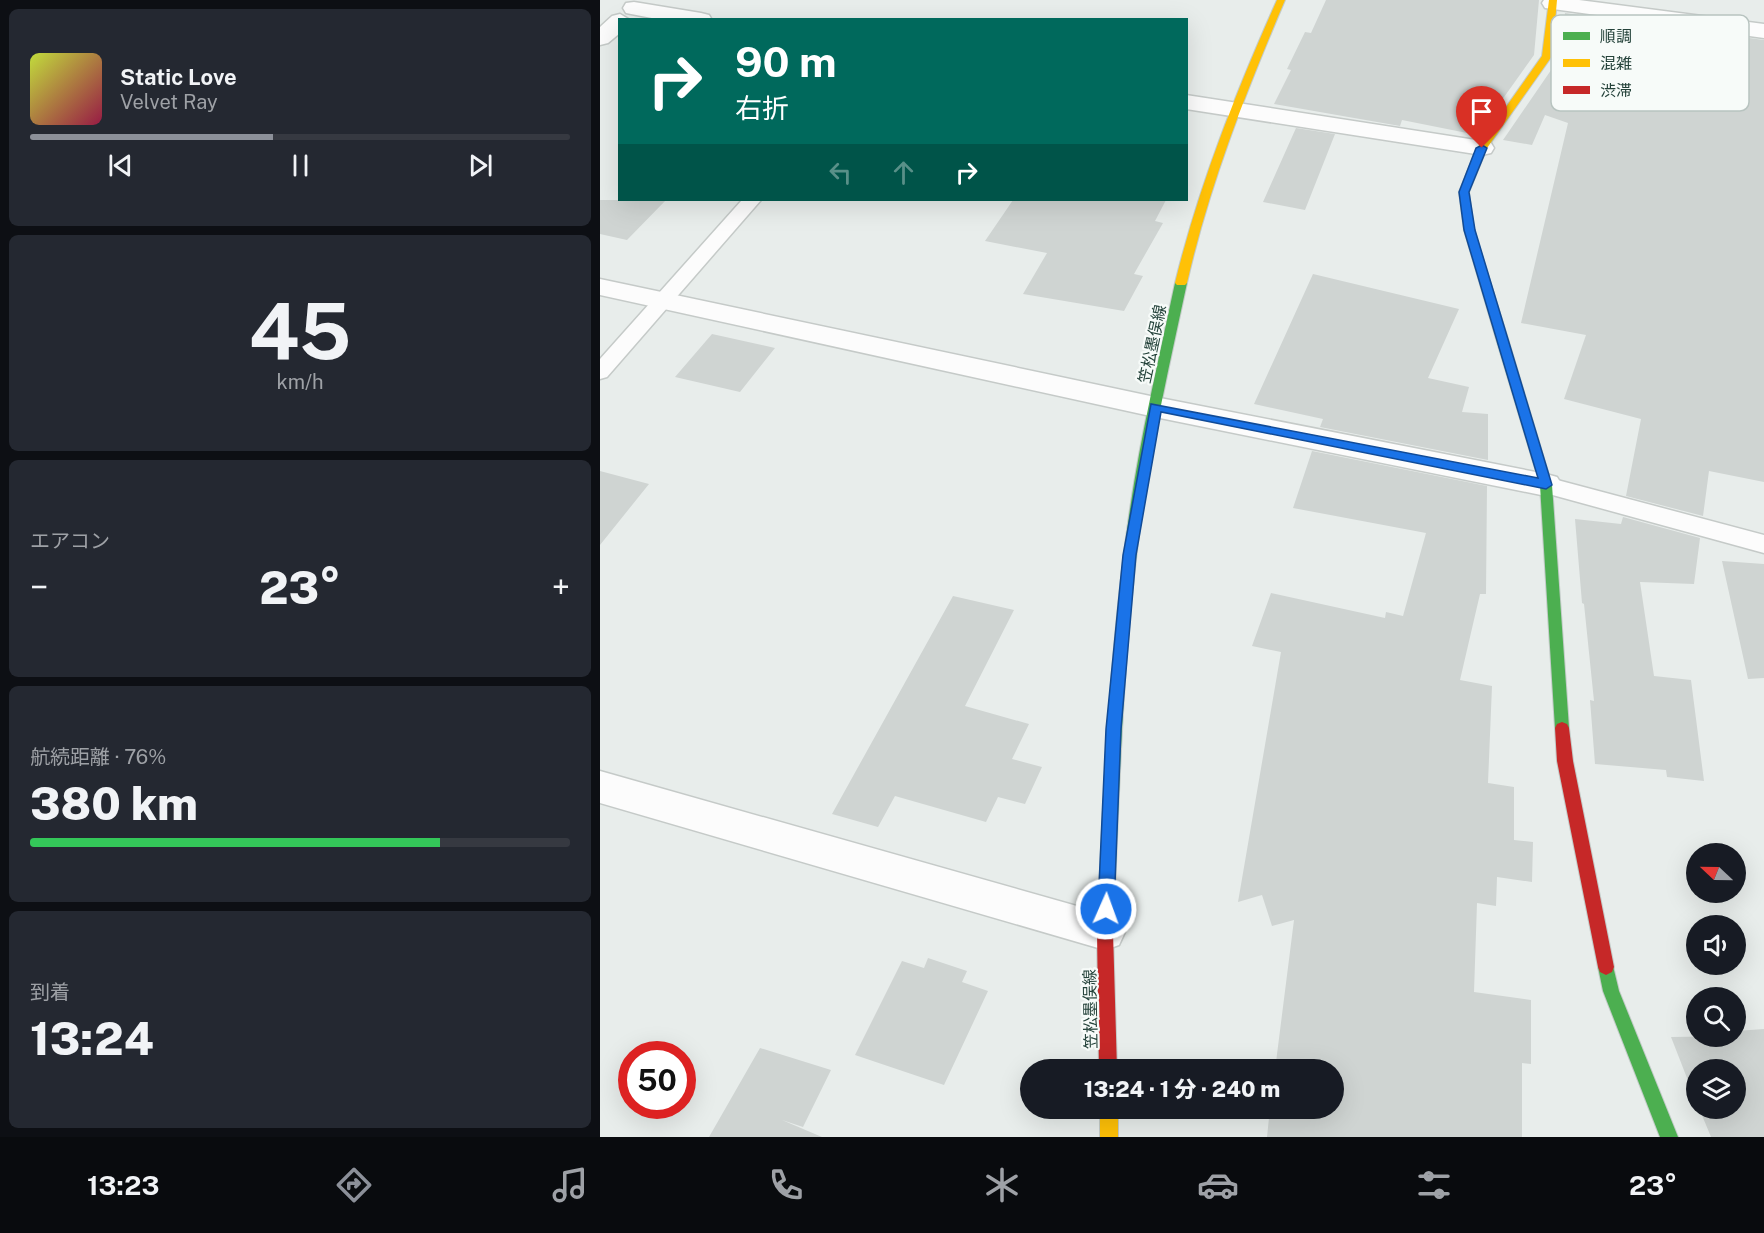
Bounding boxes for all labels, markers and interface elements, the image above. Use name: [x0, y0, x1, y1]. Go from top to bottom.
legend: [1551, 15, 1749, 111]
text: 順調: [1600, 27, 1632, 46]
text: 90 m: [735, 37, 837, 86]
icon: right: [636, 42, 714, 120]
text: 混雑: [1600, 54, 1632, 73]
text: Static Love: [120, 64, 237, 90]
text: 渋滞: [1600, 81, 1632, 100]
pin: [1456, 86, 1507, 148]
text: Velvet Ray: [120, 90, 218, 114]
text: 右折: [735, 92, 789, 124]
icon: arrive: [1465, 95, 1498, 128]
icon: previous: [104, 149, 137, 182]
icon: pause: [284, 149, 317, 182]
icon: next: [464, 149, 497, 182]
icon: left: [824, 156, 857, 189]
icon: ahead: [887, 156, 920, 189]
icon: right: [950, 156, 983, 189]
text: 45: [249, 285, 351, 377]
street label: 笠松墨俣線: [1135, 303, 1170, 385]
text: km/h: [276, 370, 324, 394]
text: エアコン: [30, 529, 110, 553]
text: 23°: [259, 561, 341, 614]
text: −: [30, 568, 48, 606]
text: +: [552, 568, 570, 606]
text: 航続距離 · 76%: [30, 745, 166, 769]
text: 380 km: [30, 777, 198, 830]
north arrow: [1686, 843, 1746, 903]
map controls: [1686, 843, 1746, 1119]
position arrow: [1074, 877, 1138, 941]
button: sound: [1686, 915, 1746, 975]
street label: 笠松墨俣線: [1080, 969, 1101, 1049]
text: 到着: [30, 980, 70, 1004]
button: search: [1686, 987, 1746, 1047]
text: 13:24: [30, 1012, 154, 1065]
speed limit sign: 50: [618, 1041, 696, 1119]
button: layers: [1686, 1059, 1746, 1119]
text: 13:24 · 1 分 · 240 m: [1084, 1076, 1280, 1102]
icon: directions: [333, 1164, 375, 1206]
icon: music: [549, 1164, 591, 1206]
icon: phone: [765, 1164, 807, 1206]
icon: climate: [981, 1164, 1023, 1206]
icon: car: [1197, 1164, 1239, 1206]
icon: filters: [1413, 1164, 1455, 1206]
text: 13:23: [87, 1169, 159, 1201]
text: 23°: [1629, 1169, 1677, 1201]

